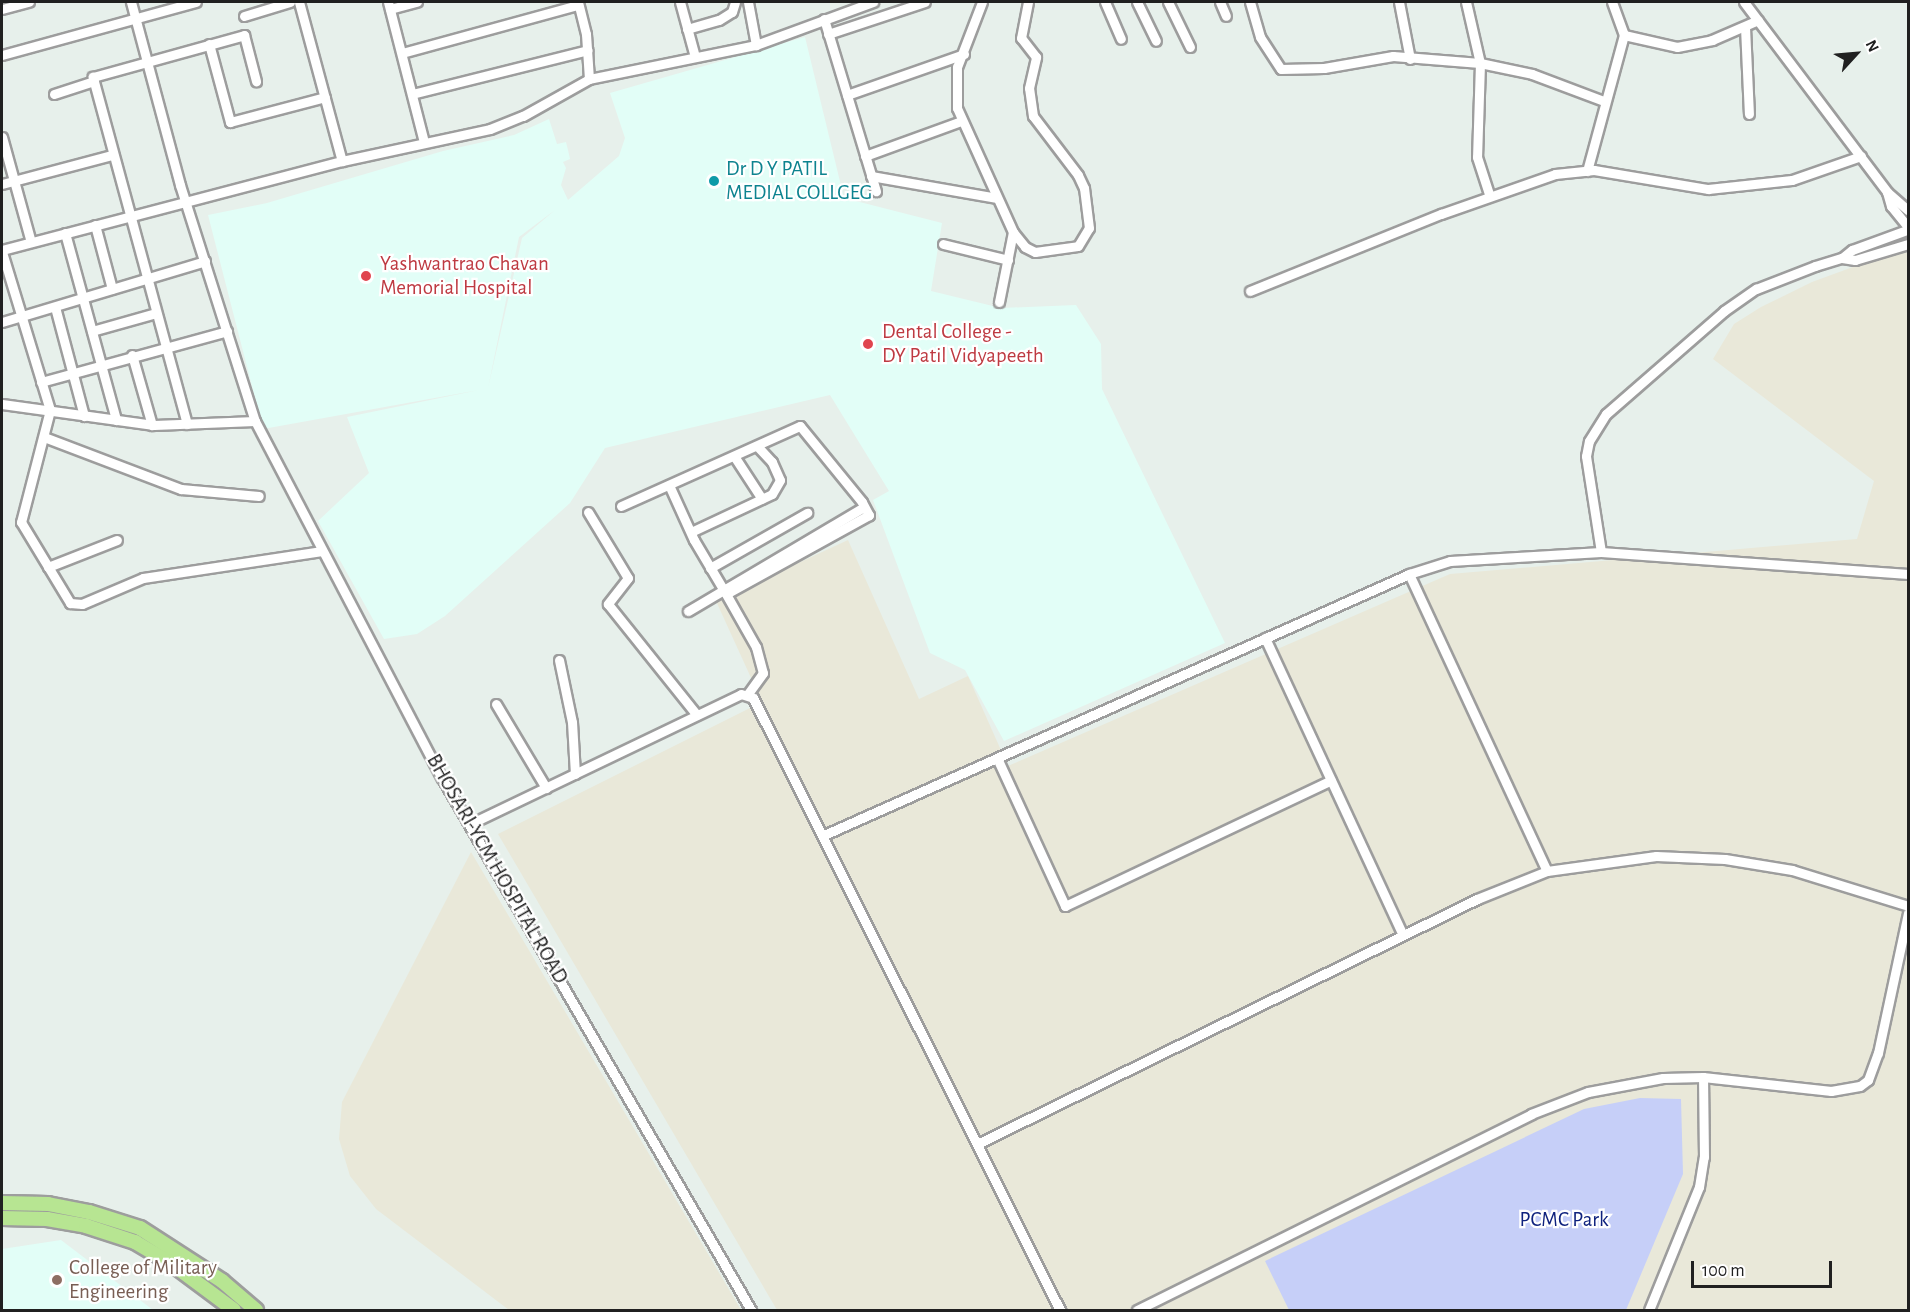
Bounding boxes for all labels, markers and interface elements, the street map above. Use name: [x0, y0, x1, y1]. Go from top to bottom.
north arrow: [1826, 24, 1886, 84]
text: N: [1863, 38, 1882, 55]
place label: Dr D Y PATIL MEDIAL COLLGEG: [726, 156, 872, 206]
marker: Dr D Y PATIL MEDIAL COLLGEG: [707, 174, 721, 188]
place label: Yashwantrao Chavan Memorial Hospital: [380, 251, 549, 301]
marker: Yashwantrao Chavan Memorial Hospital: [357, 267, 375, 285]
place label: Dental College - DY Patil Vidyapeeth: [882, 319, 1044, 369]
marker: Dental College - DY Patil Vidyapeeth: [859, 335, 877, 353]
street label: BHOSARI-YCM HOSPITAL ROAD: [421, 750, 573, 988]
park label: PCMC Park: [1519, 1207, 1609, 1233]
scale bar: [1694, 1249, 1835, 1287]
place label: College of Military Engineering: [69, 1255, 217, 1305]
text: 100 m: [1702, 1262, 1745, 1280]
marker: College of Military Engineering: [50, 1273, 64, 1287]

